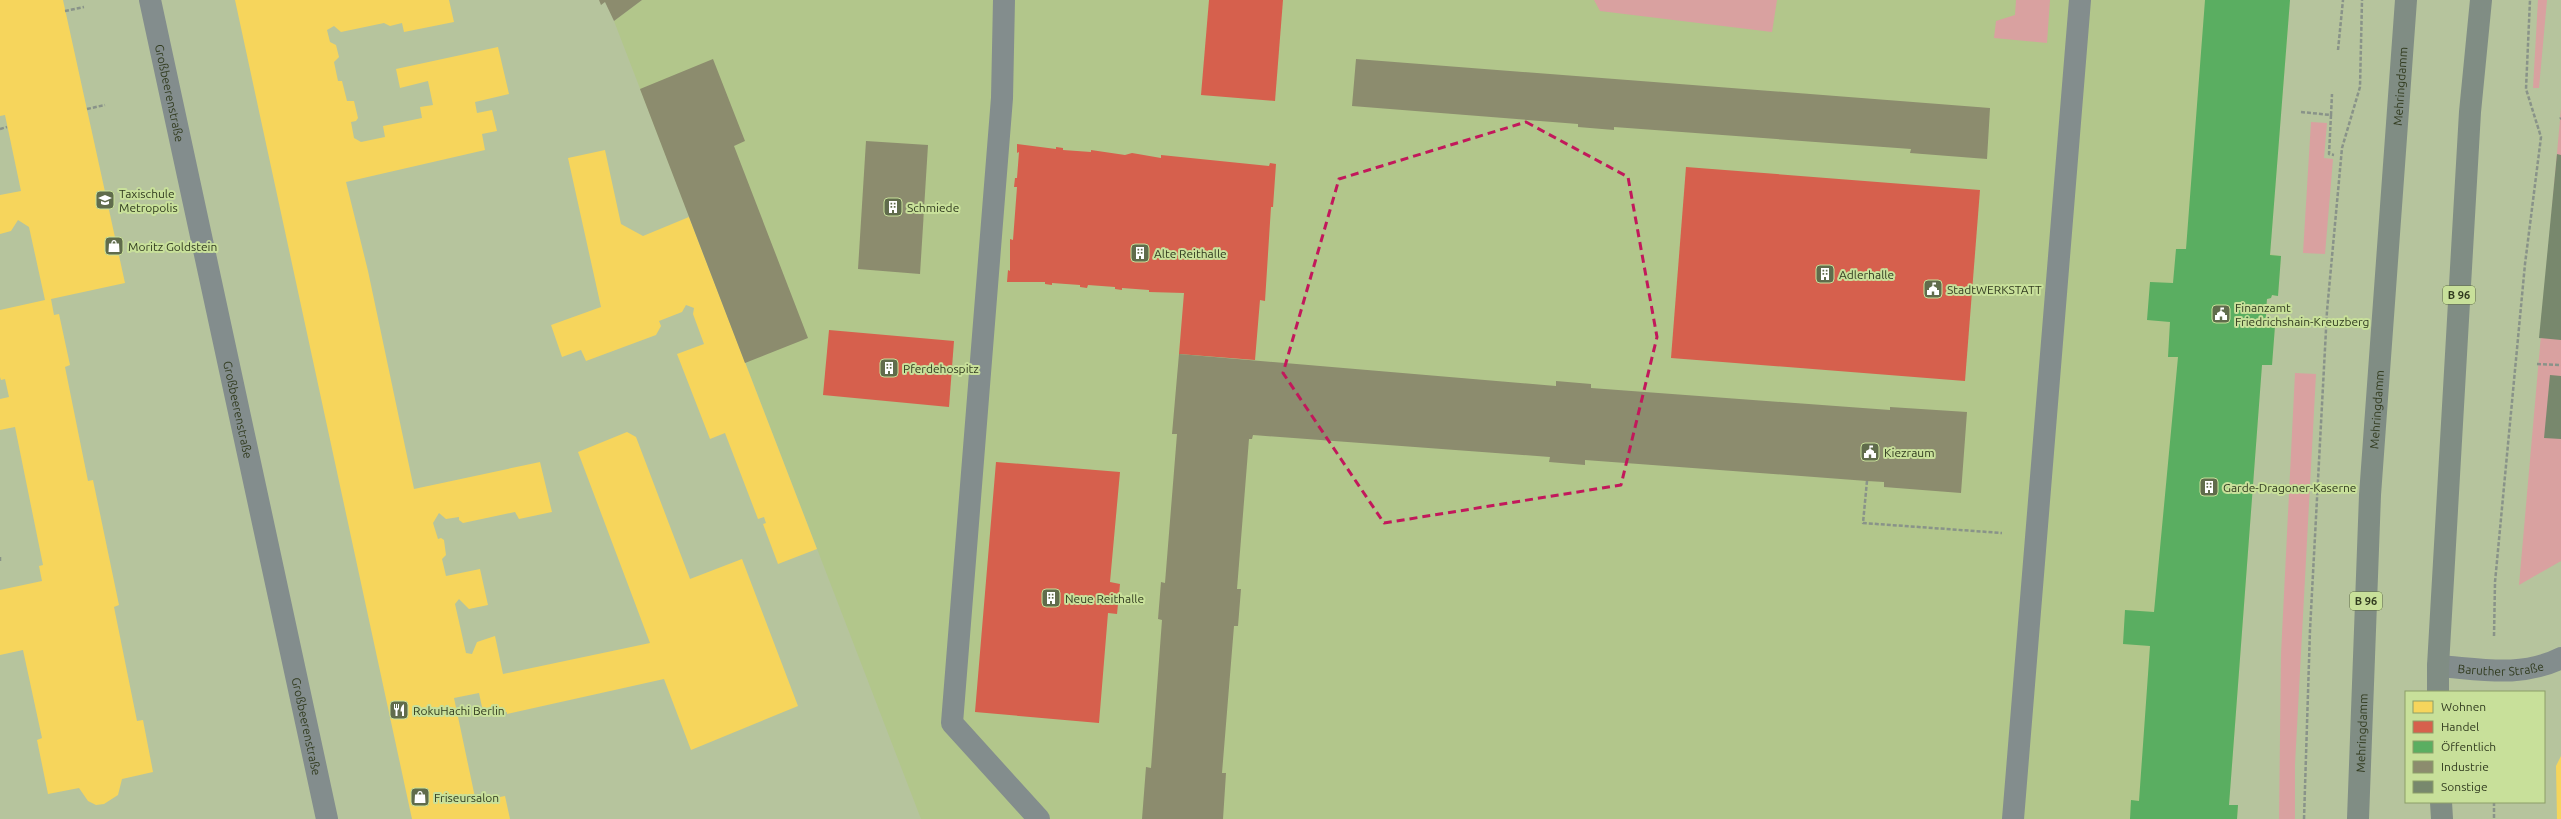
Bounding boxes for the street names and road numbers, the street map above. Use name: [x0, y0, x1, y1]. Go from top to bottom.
street label: Großbeerenstraße: [153, 43, 187, 143]
street label: Mehringdamm: [2390, 46, 2409, 126]
road number: B 96: [2443, 286, 2475, 304]
street label: Großbeerenstraße: [222, 359, 255, 460]
street label: Mehringdamm: [2367, 370, 2386, 449]
road number: B 96: [2350, 592, 2382, 610]
street label: Baruther Straße: [2457, 659, 2545, 677]
street label: Großbeerenstraße: [290, 676, 324, 776]
street label: Mehringdamm: [2353, 693, 2369, 773]

